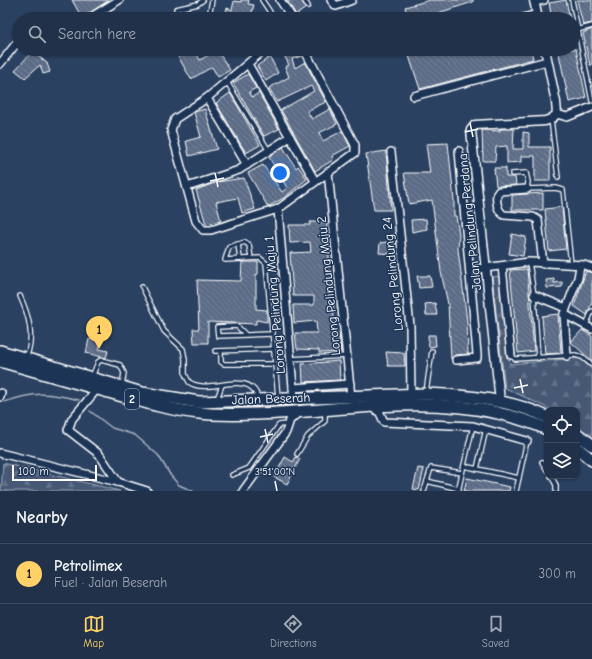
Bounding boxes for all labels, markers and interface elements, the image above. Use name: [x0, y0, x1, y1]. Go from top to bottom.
search box: [12, 12, 580, 56]
icon: search: [26, 23, 48, 45]
text: Search here: [58, 25, 136, 43]
street label: Jalan Pelindung Perdana: [455, 153, 484, 291]
your location: [270, 163, 290, 183]
street label: Lorong Pelindung Maju 2: [314, 215, 343, 356]
street label: Lorong Pelindung 24: [379, 216, 406, 332]
street label: Lorong Pelindung Maju 1: [261, 235, 288, 375]
pin: 1: [86, 316, 112, 349]
road number: 2: [125, 389, 139, 409]
street label: Jalan Beserah: [231, 390, 311, 407]
map controls: [544, 407, 580, 479]
button: locate: [544, 407, 580, 443]
button: layers: [544, 443, 580, 479]
scale bar: [12, 463, 97, 482]
text: 100 m: [18, 465, 49, 478]
text: 3°51'00"N: [255, 466, 295, 478]
text: Nearby: [16, 508, 67, 527]
text: Petrolimex: [54, 557, 122, 575]
text: 1: [26, 566, 32, 581]
text: 300 m: [538, 566, 576, 581]
text: Fuel · Jalan Beserah: [54, 575, 167, 590]
tab: Map: [83, 613, 105, 650]
tab: Directions: [270, 613, 317, 650]
tab: Saved: [482, 613, 509, 650]

